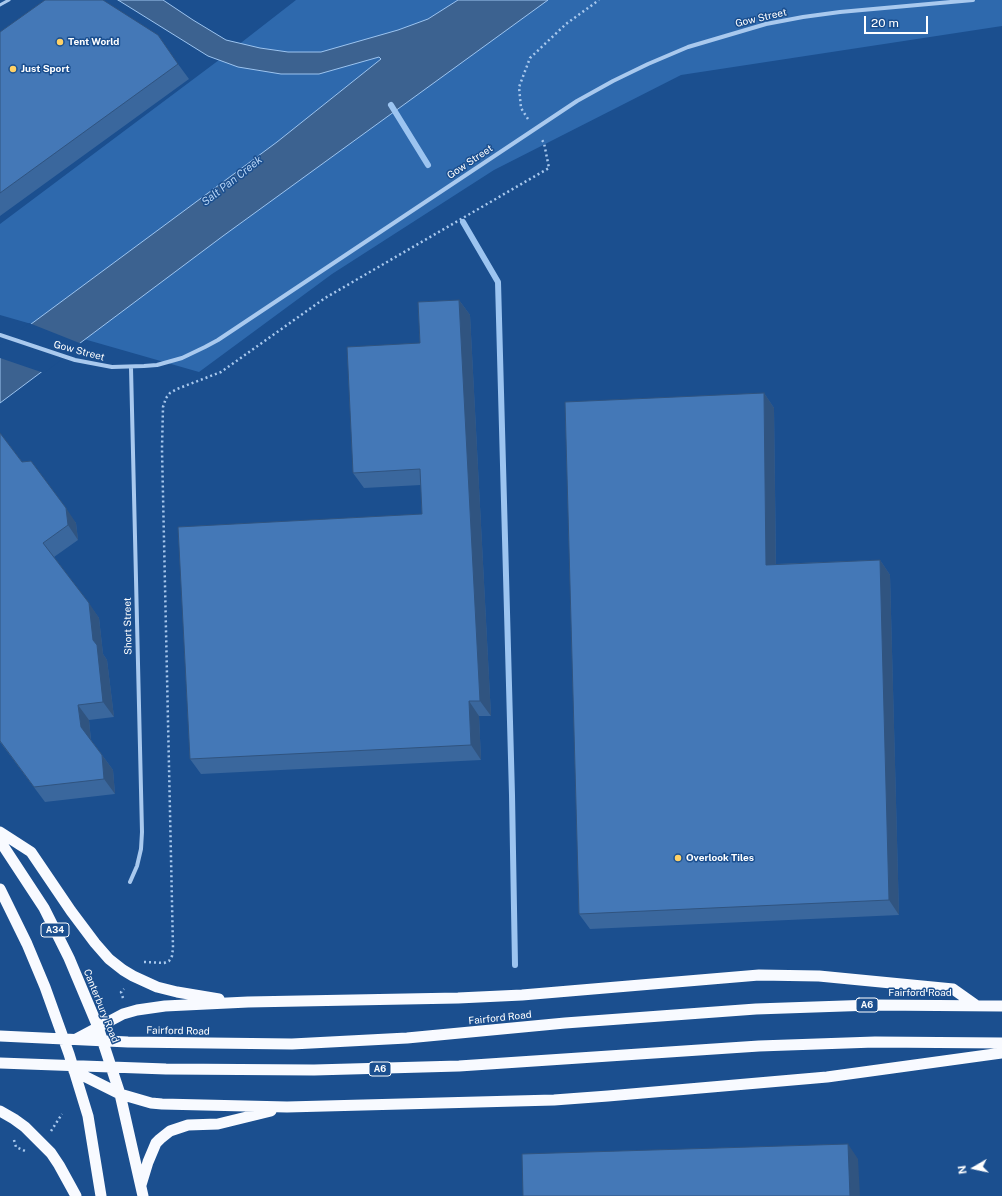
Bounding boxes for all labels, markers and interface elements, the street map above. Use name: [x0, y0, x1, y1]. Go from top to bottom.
street label: Gow Street: [734, 6, 788, 30]
scale bar: [866, 8, 930, 34]
text: 20 m: [871, 16, 899, 30]
place label: Tent World: [68, 36, 119, 48]
marker: Tent World: [55, 37, 65, 47]
place label: Just Sport: [21, 63, 70, 75]
marker: Just Sport: [8, 64, 18, 74]
street label: Gow Street: [445, 142, 495, 182]
water label: Salt Pan Creek: [199, 153, 265, 209]
street label: Gow Street: [52, 338, 106, 364]
street label: Short Street: [121, 597, 135, 655]
place label: Overlook Tiles: [686, 852, 754, 864]
marker: Overlook Tiles: [673, 853, 683, 863]
road number: A34: [41, 923, 69, 937]
street label: Canterbury Road: [81, 967, 121, 1045]
street label: Fairford Road: [888, 987, 952, 999]
road number: A6: [856, 998, 878, 1012]
street label: Fairford Road: [468, 1009, 532, 1027]
street label: Fairford Road: [146, 1024, 210, 1038]
road number: A6: [369, 1062, 391, 1076]
north arrow: [954, 1148, 994, 1188]
text: N: [956, 1165, 969, 1175]

